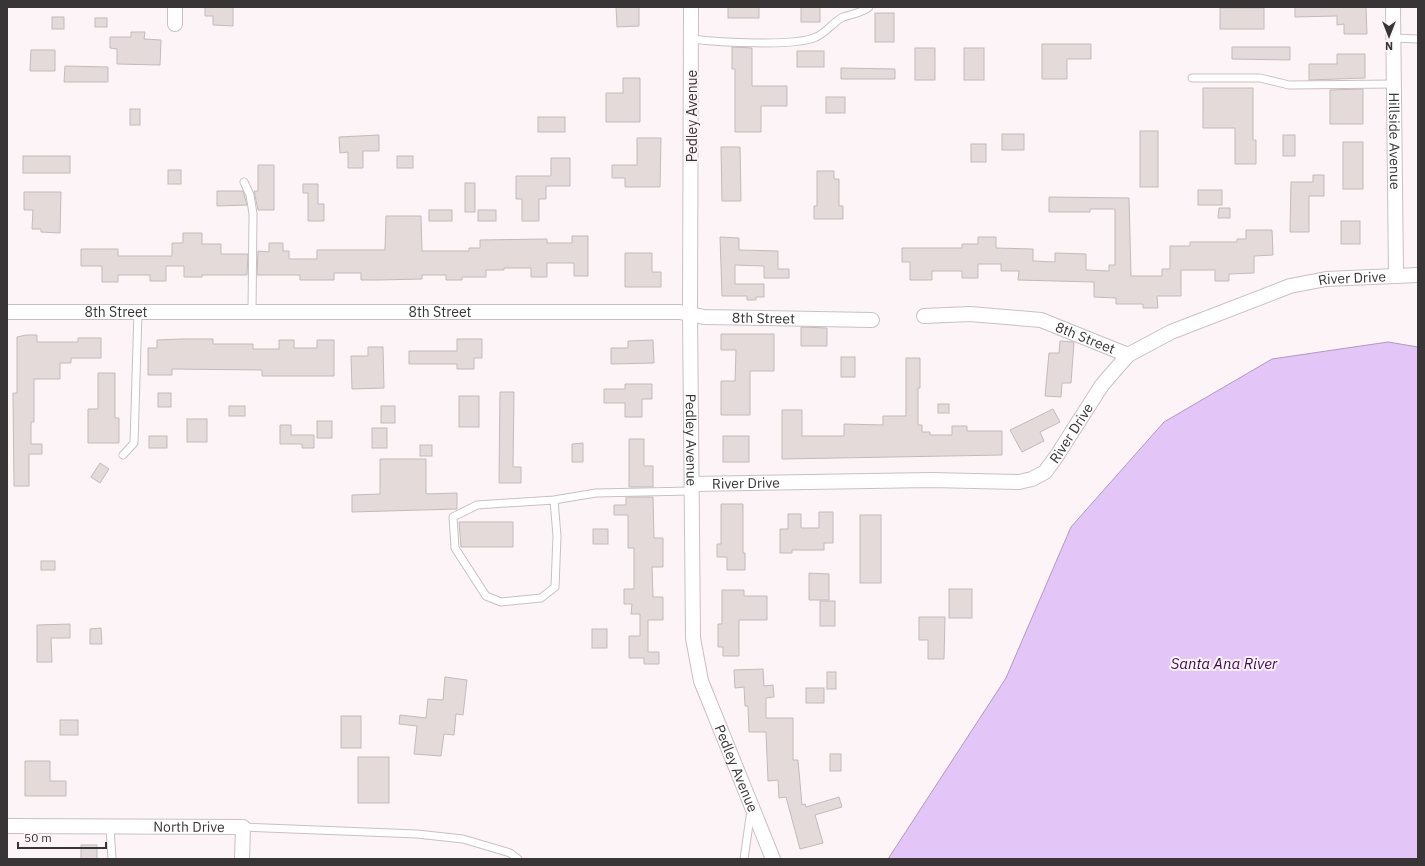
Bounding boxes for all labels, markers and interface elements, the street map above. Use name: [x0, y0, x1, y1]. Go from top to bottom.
north arrow: [1369, 16, 1409, 56]
text: N: [1385, 39, 1393, 53]
street label: Pedley Avenue: [683, 69, 701, 162]
street label: Hillside Avenue: [1385, 92, 1404, 190]
street label: River Drive: [1317, 267, 1387, 289]
street label: 8th Street: [84, 303, 148, 321]
street label: 8th Street: [408, 303, 472, 321]
street label: 8th Street: [732, 309, 795, 328]
street label: 8th Street: [1053, 318, 1118, 358]
street label: Pedley Avenue: [682, 394, 701, 487]
street label: River Drive: [1045, 399, 1097, 467]
street label: River Drive: [712, 474, 780, 493]
water label: Santa Ana River: [1171, 654, 1278, 673]
street label: Pedley Avenue: [711, 722, 762, 815]
street label: North Drive: [153, 818, 225, 836]
scale bar: [18, 824, 106, 850]
text: 50 m: [24, 830, 52, 845]

